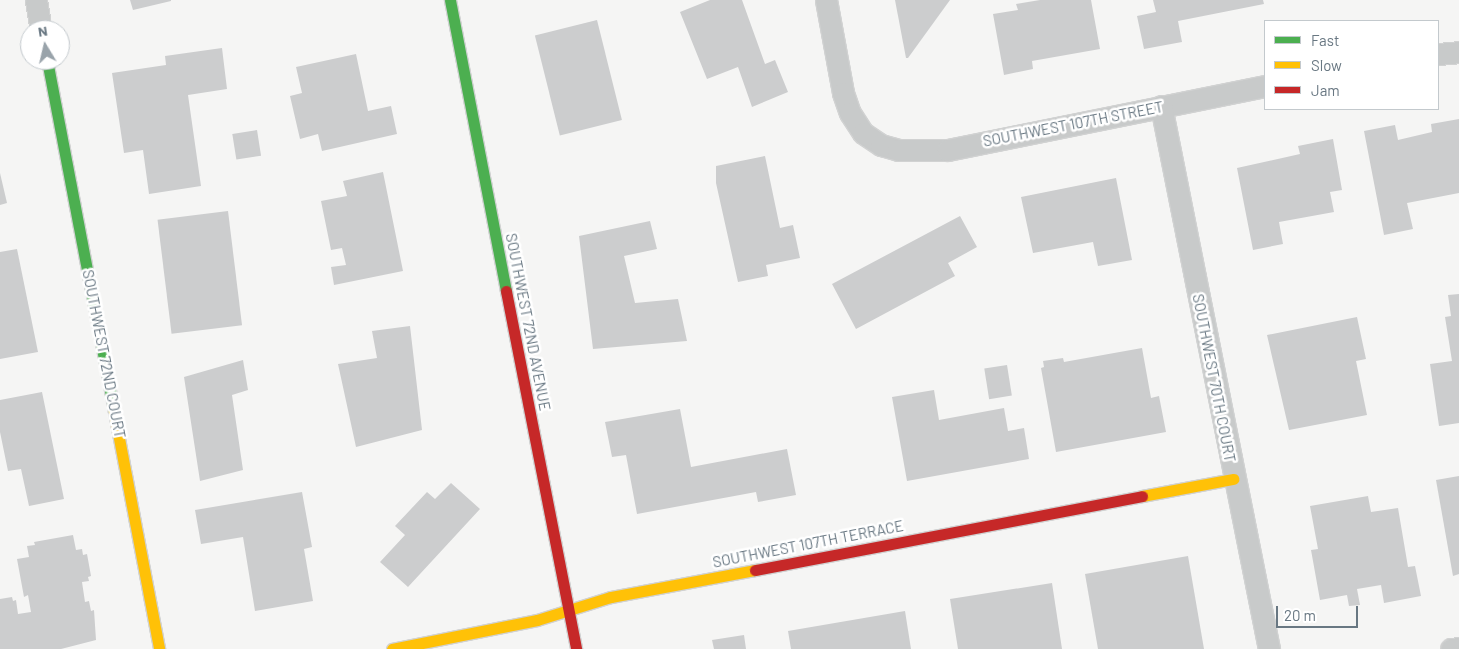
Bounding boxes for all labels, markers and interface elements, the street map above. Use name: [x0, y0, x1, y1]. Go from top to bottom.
north arrow: [20, 20, 70, 70]
legend: [1264, 20, 1439, 110]
text: N: [37, 22, 49, 40]
text: Fast: [1311, 31, 1339, 49]
text: Slow: [1311, 56, 1342, 74]
text: Jam: [1311, 81, 1340, 99]
street label: SOUTHWEST 107TH STREET: [981, 98, 1165, 150]
street label: SOUTHWEST 72ND AVENUE: [502, 232, 554, 412]
street label: SOUTHWEST 72ND COURT: [79, 268, 129, 440]
street label: SOUTHWEST 70TH COURT: [1189, 292, 1239, 464]
street label: SOUTHWEST 107TH TERRACE: [711, 517, 905, 571]
scale bar: [1279, 596, 1362, 628]
text: 20 m: [1284, 606, 1316, 624]

